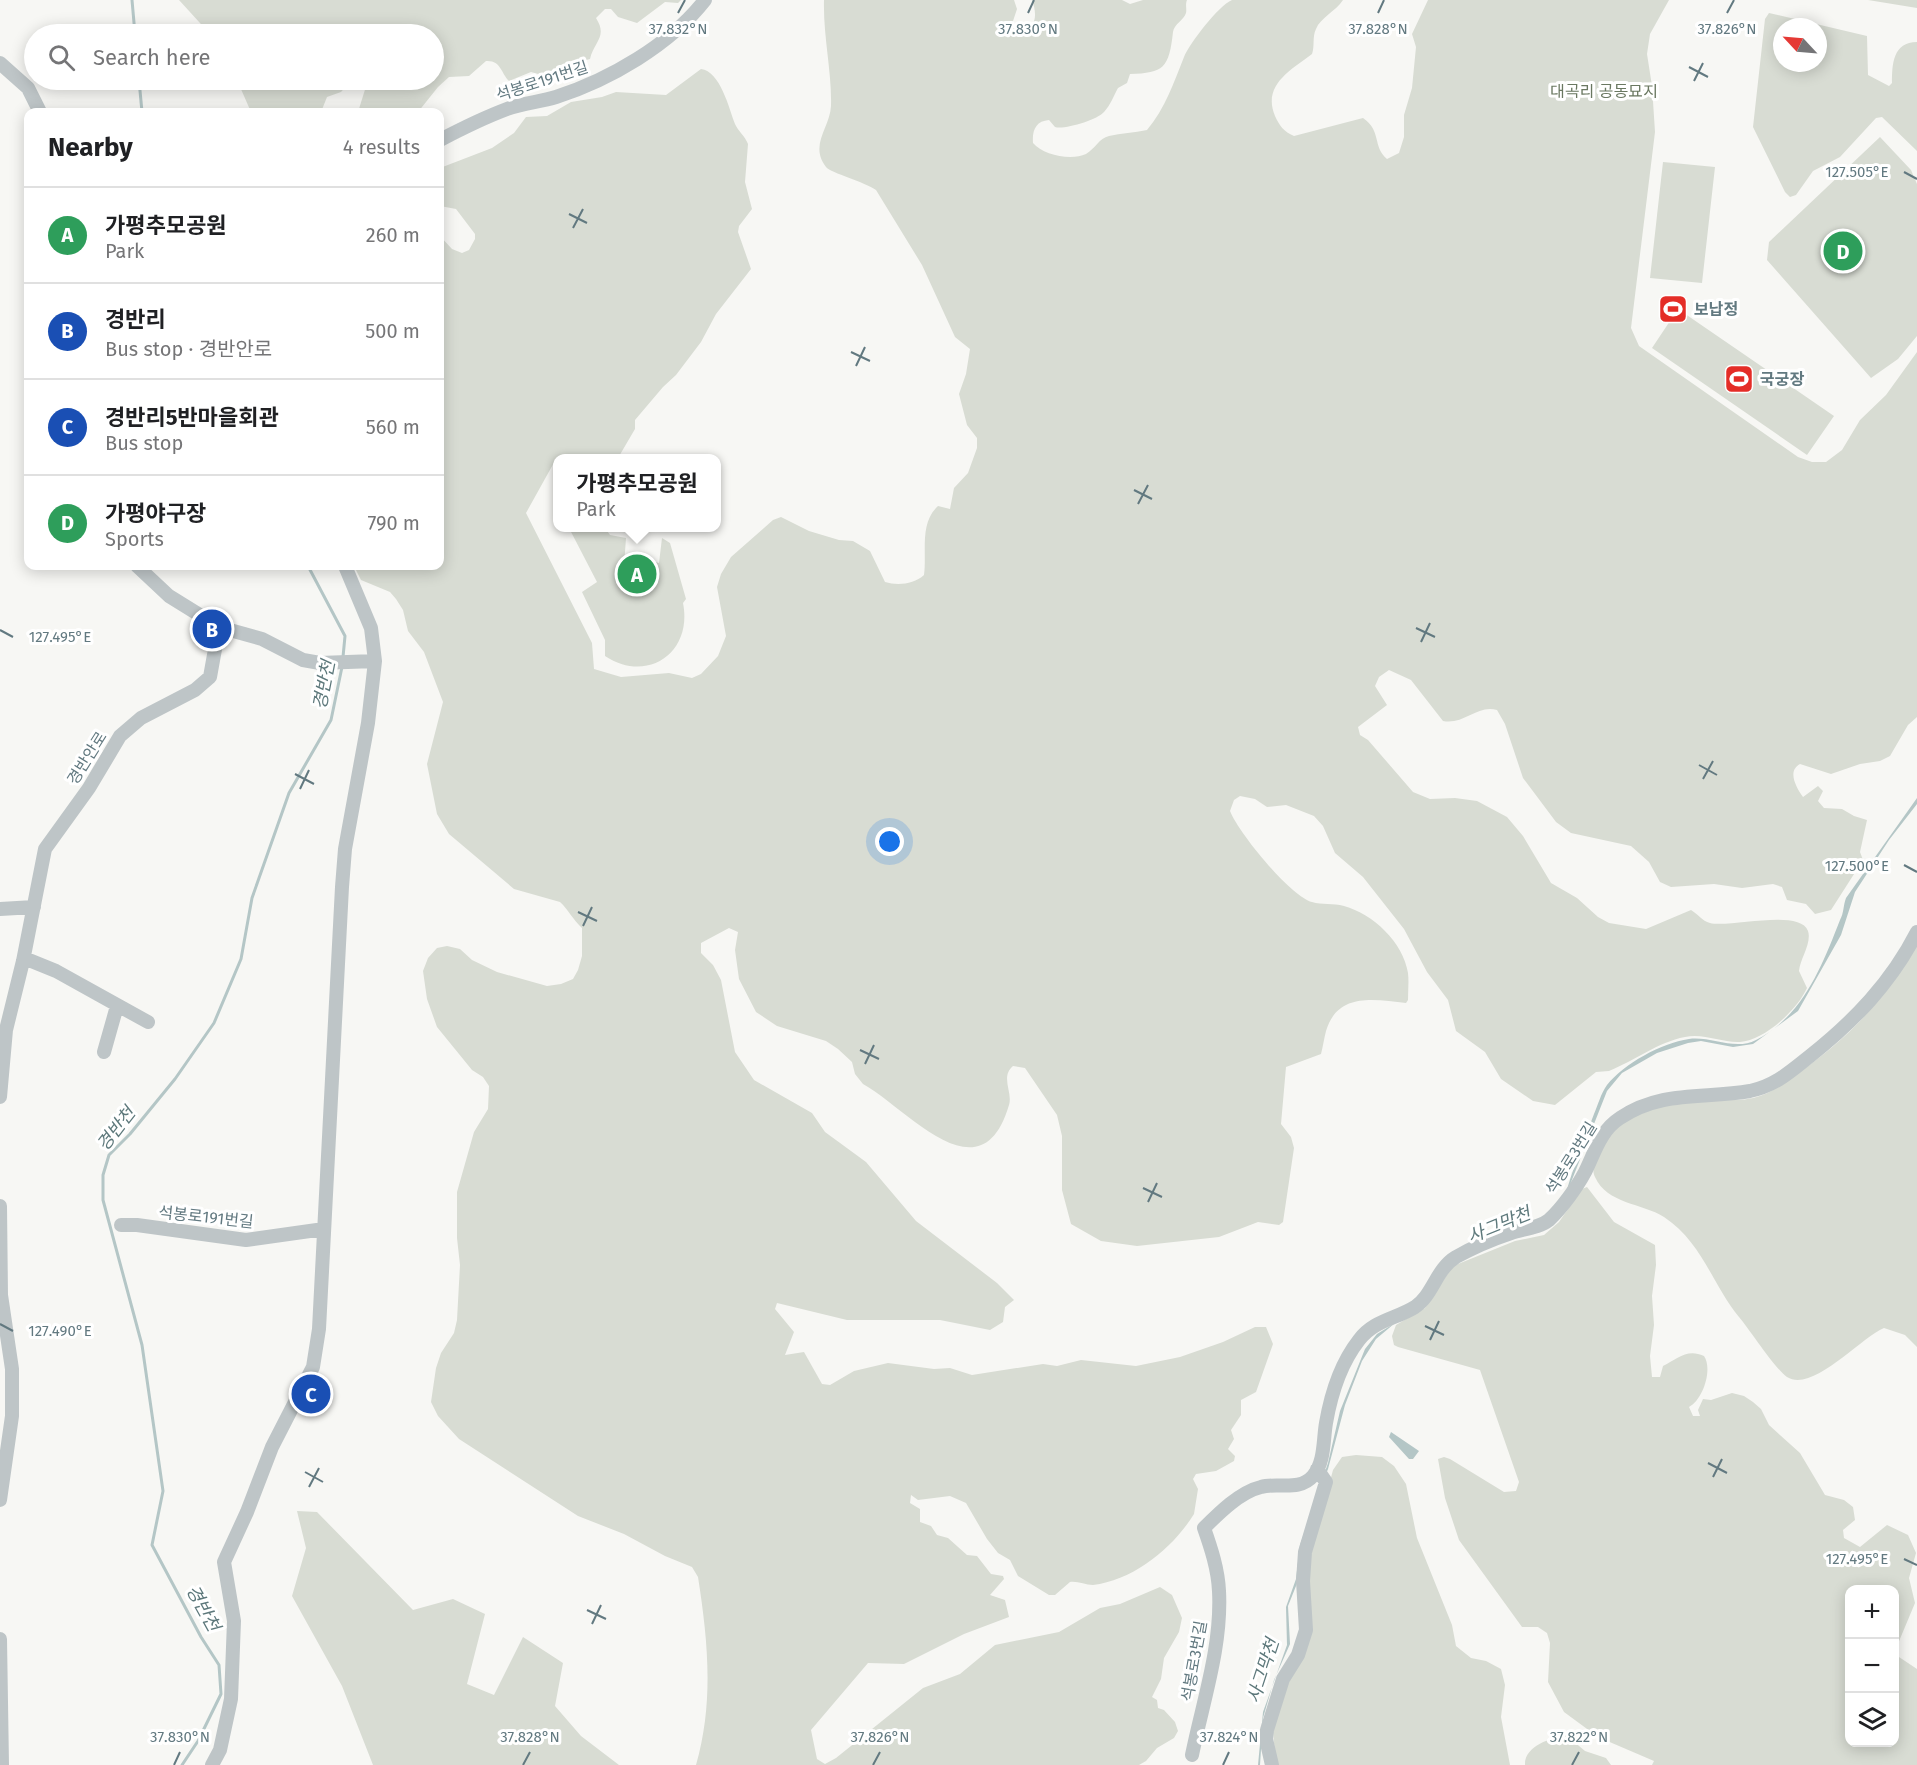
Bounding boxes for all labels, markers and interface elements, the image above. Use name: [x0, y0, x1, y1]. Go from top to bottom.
north arrow: [1773, 18, 1827, 72]
text: 37.832°N: [649, 20, 707, 38]
text: 37.830°N: [998, 20, 1058, 38]
text: 37.828°N: [1348, 20, 1408, 38]
text: 37.826°N: [1697, 20, 1757, 38]
search box: [24, 24, 444, 90]
icon: search: [45, 41, 78, 74]
text: Search here: [93, 44, 211, 71]
street label: 석봉로191번길: [494, 57, 590, 105]
park label: 대곡리 공동묘지: [1550, 82, 1658, 101]
text: Nearby: [48, 132, 133, 163]
text: 4 results: [343, 135, 420, 159]
text: 127.505°E: [1825, 163, 1889, 181]
text: 가평추모공원: [105, 212, 226, 239]
text: A: [62, 223, 73, 247]
text: 260 m: [366, 223, 420, 247]
pin: D: [1824, 228, 1862, 274]
text: Park: [105, 239, 144, 263]
sports icon: 보납정: [1657, 293, 1689, 325]
place label: 보납정: [1694, 300, 1738, 319]
text: 경반리: [105, 306, 166, 333]
text: B: [61, 319, 74, 343]
text: 500 m: [365, 319, 420, 343]
text: Bus stop · 경반안로: [105, 337, 272, 361]
sports icon: 국궁장: [1723, 363, 1755, 395]
place label: 국궁장: [1760, 370, 1804, 389]
text: 경반리5반마을회관: [105, 404, 279, 431]
text: C: [62, 415, 73, 439]
text: 560 m: [366, 415, 420, 439]
text: Bus stop: [105, 431, 183, 455]
popup: [553, 454, 721, 532]
text: 가평추모공원: [576, 470, 698, 497]
text: Park: [576, 497, 616, 521]
text: 가평야구장: [105, 500, 206, 527]
text: D: [61, 511, 74, 535]
text: 790 m: [367, 511, 420, 535]
text: Sports: [105, 527, 164, 551]
pin: A: [618, 552, 656, 596]
pin: B: [192, 606, 232, 652]
text: 127.495°E: [29, 628, 91, 646]
water label: 경반천: [308, 656, 340, 711]
street label: 경반안로: [63, 728, 111, 788]
your location: [875, 827, 904, 856]
text: 127.500°E: [1825, 857, 1889, 875]
water label: 경반천: [92, 1101, 141, 1155]
street label: 석봉로3번길: [1541, 1118, 1601, 1198]
water label: 사그막천: [1464, 1201, 1536, 1248]
street label: 석봉로191번길: [157, 1203, 255, 1231]
text: 127.490°E: [28, 1322, 92, 1340]
pin: C: [292, 1372, 330, 1416]
text: 127.495°E: [1826, 1550, 1888, 1568]
water label: 경반천: [181, 1581, 226, 1637]
map controls: [1845, 1585, 1899, 1747]
button: +: [1845, 1585, 1899, 1639]
street label: 석봉로3번길: [1178, 1619, 1210, 1703]
water label: 사그막천: [1242, 1634, 1284, 1706]
button: −: [1845, 1639, 1899, 1693]
button: layers: [1845, 1693, 1899, 1747]
text: 37.830°N: [150, 1728, 210, 1746]
text: 37.828°N: [500, 1728, 560, 1746]
text: 37.826°N: [850, 1728, 910, 1746]
text: 37.824°N: [1200, 1728, 1258, 1746]
text: 37.822°N: [1550, 1728, 1608, 1746]

